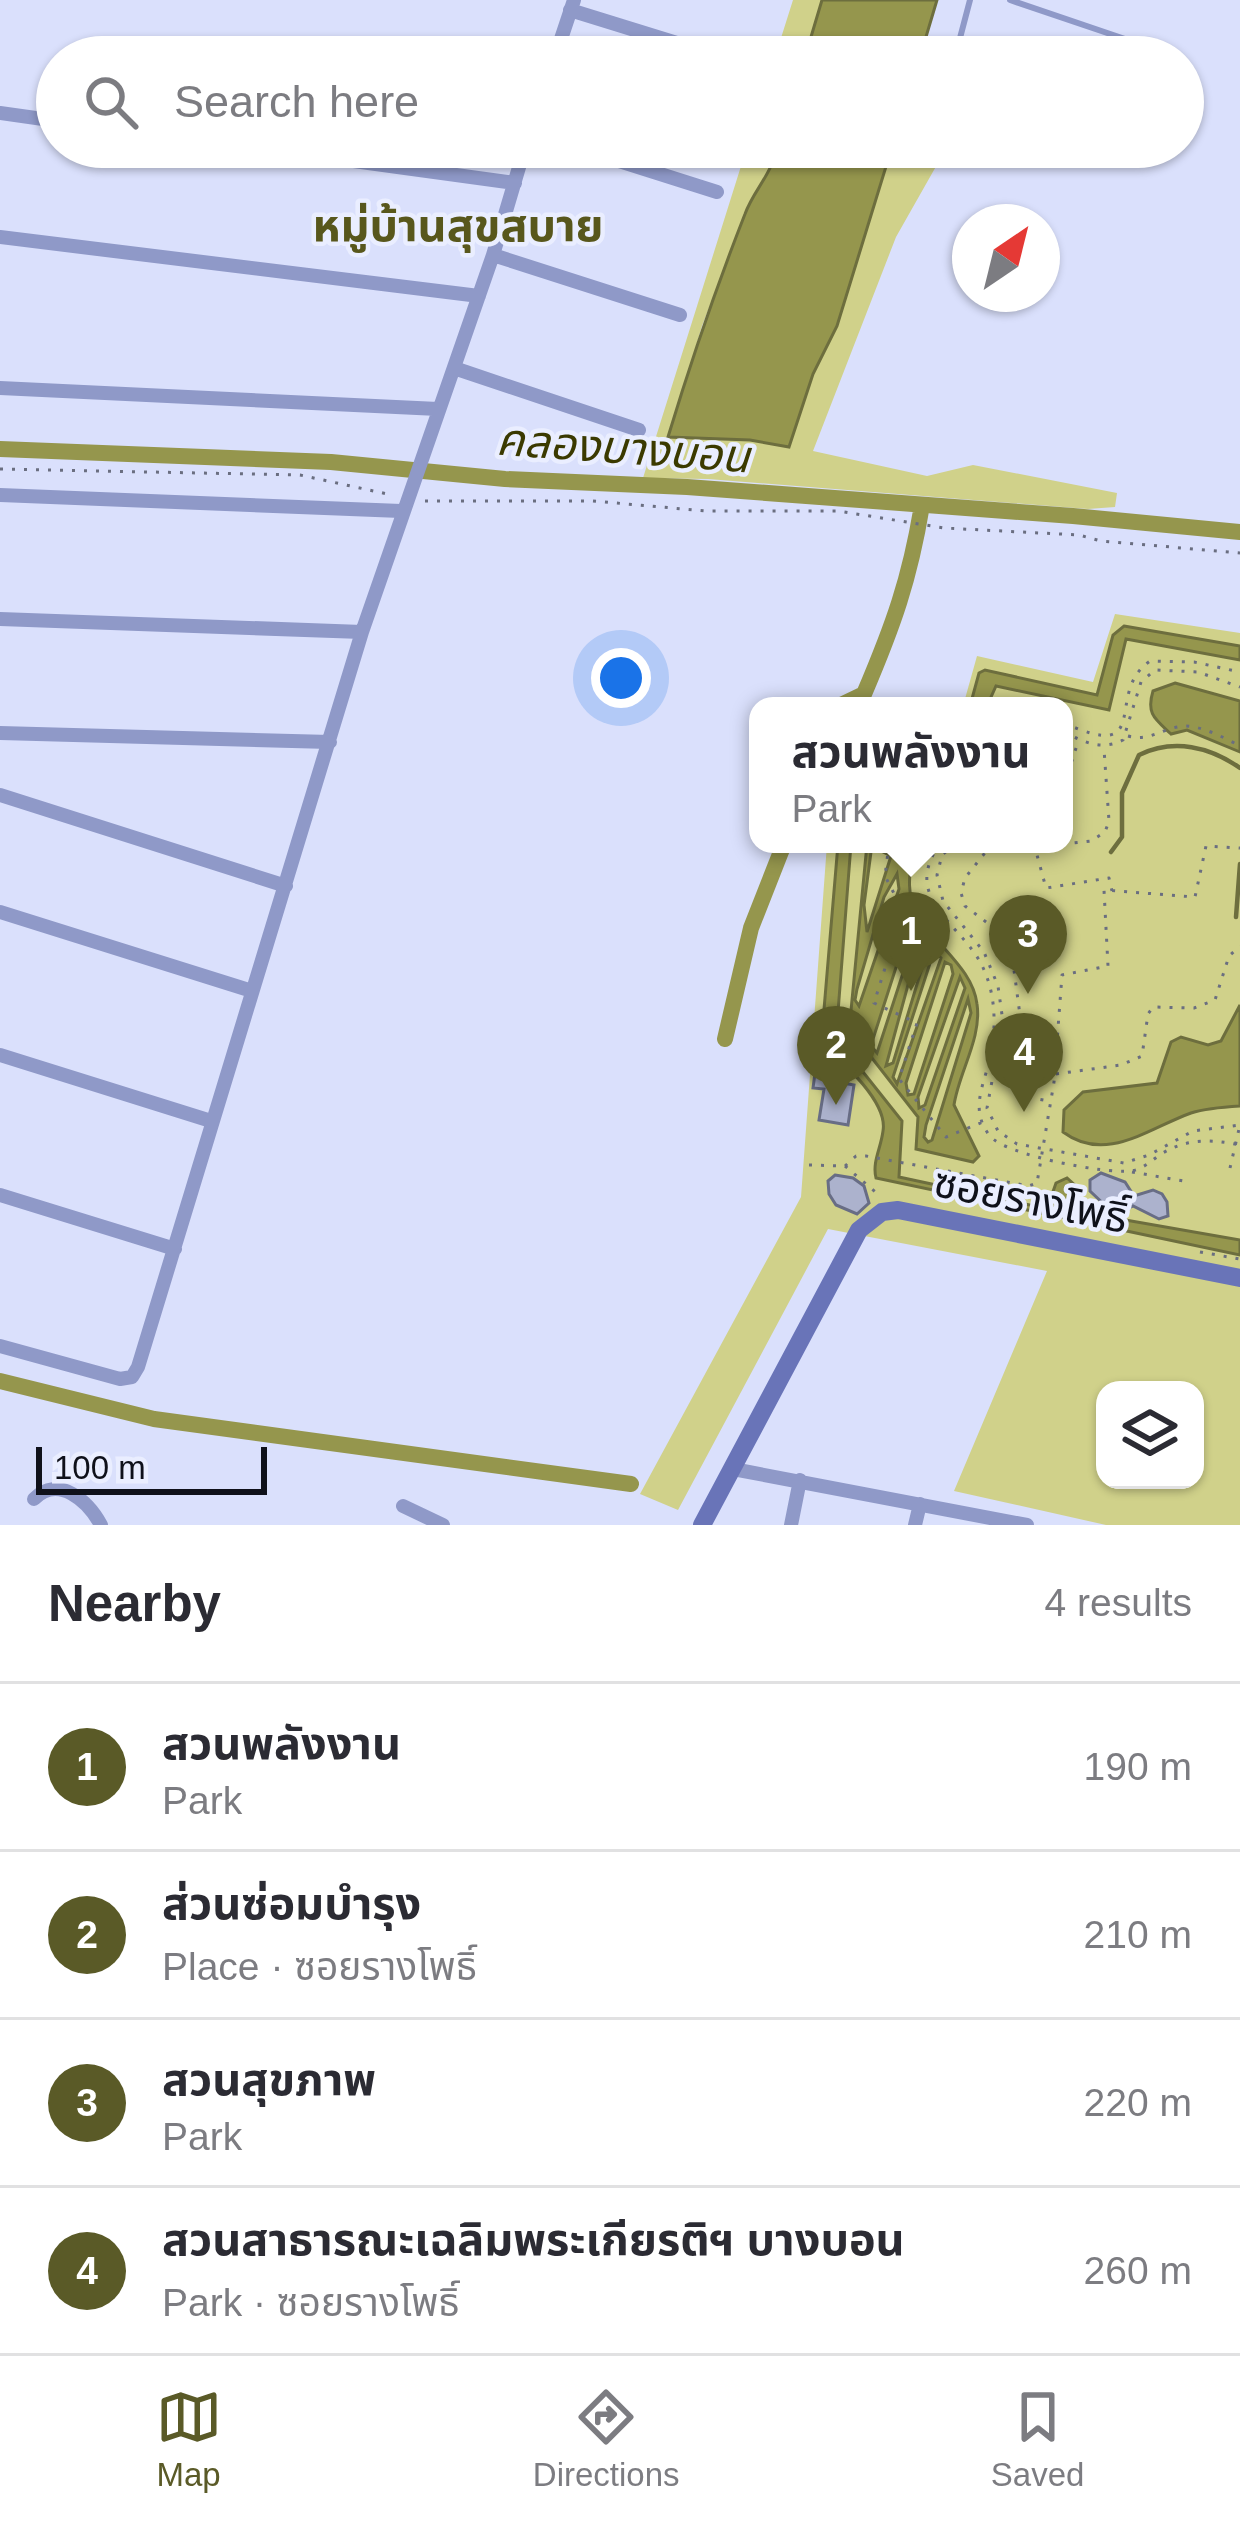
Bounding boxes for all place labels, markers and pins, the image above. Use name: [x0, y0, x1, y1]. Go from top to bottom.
pin: 1: [872, 892, 950, 991]
pin: 3: [989, 895, 1067, 994]
pin: 2: [797, 1006, 875, 1105]
pin: 4: [985, 1013, 1063, 1112]

